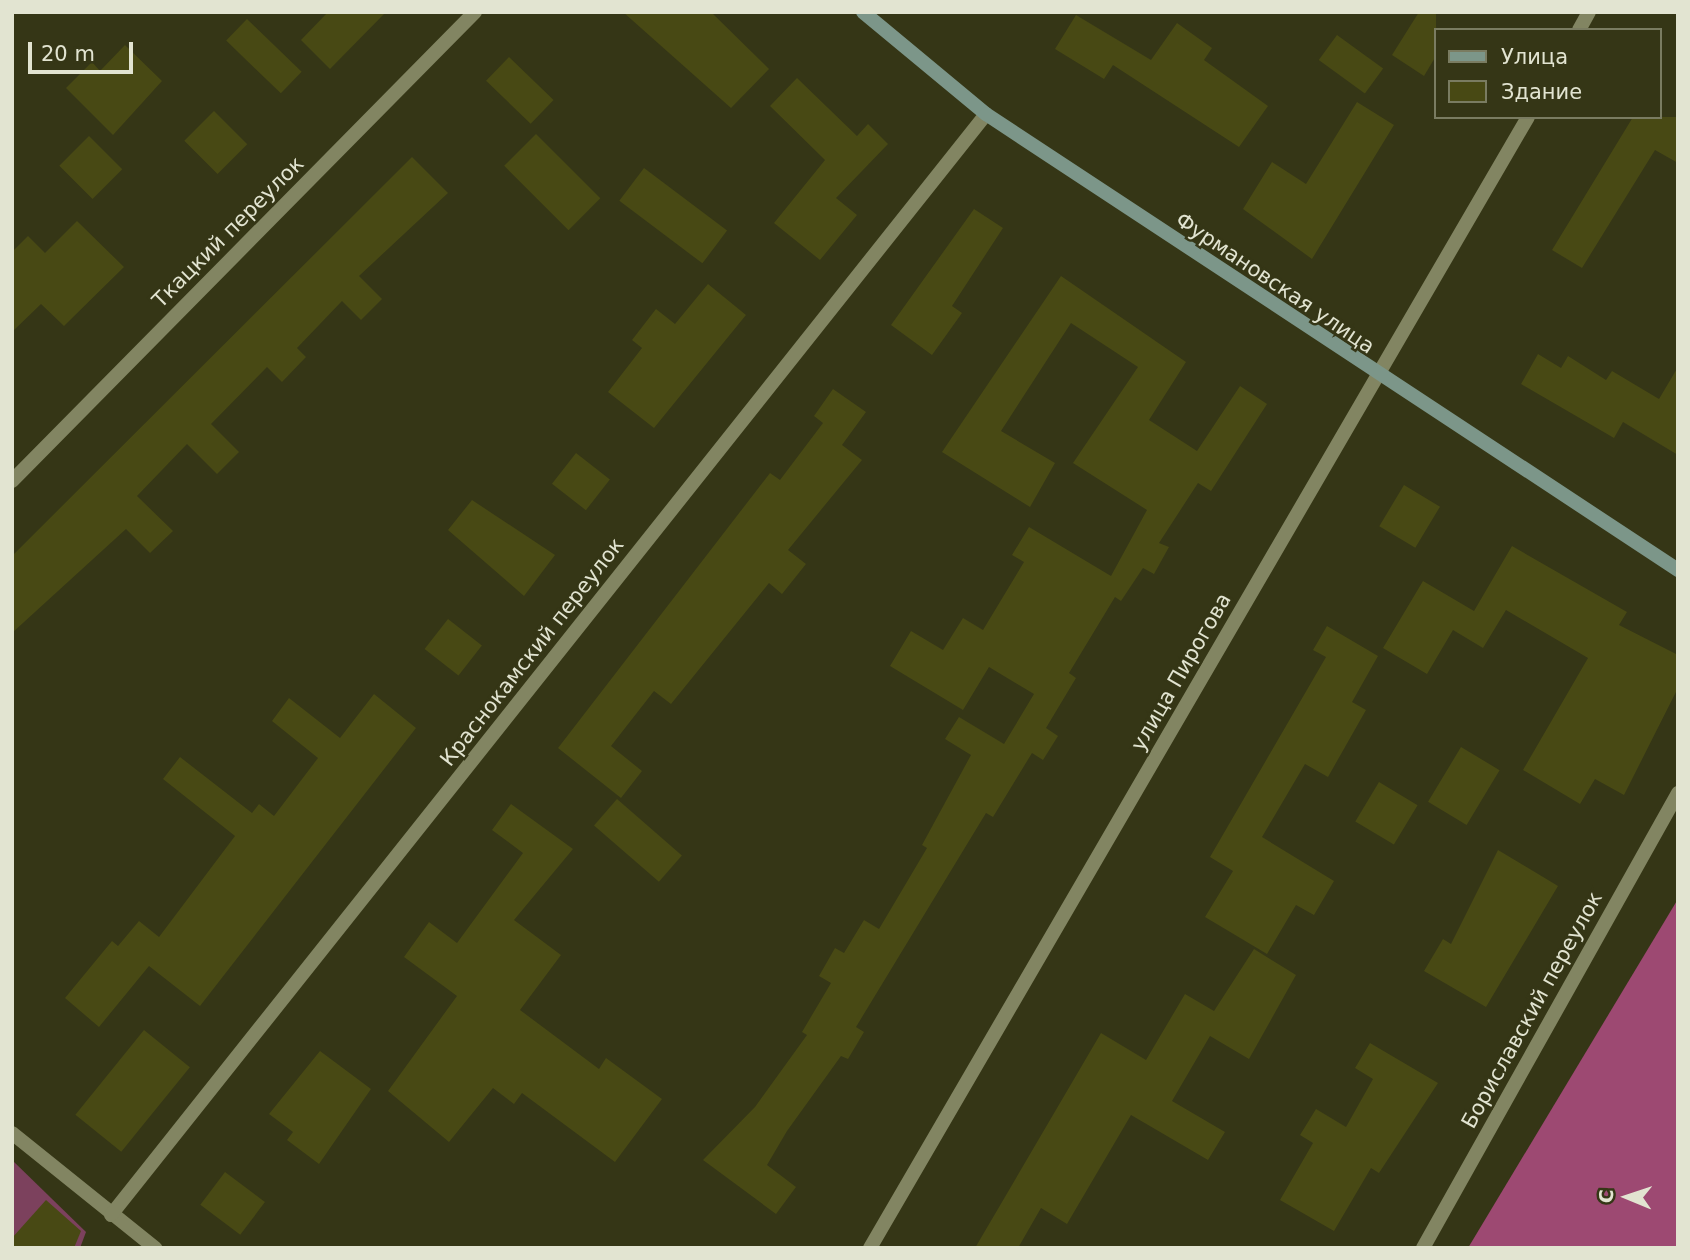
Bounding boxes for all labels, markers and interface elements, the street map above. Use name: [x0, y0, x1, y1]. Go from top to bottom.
scale bar: [32, 28, 136, 72]
legend: [1434, 28, 1662, 119]
text: 20 m: [41, 42, 95, 66]
text: Улица: [1501, 45, 1568, 69]
text: Здание: [1501, 80, 1582, 104]
street label: Ткацкий переулок: [147, 151, 309, 313]
street label: Фурмановская улица: [1171, 207, 1379, 359]
street label: Краснокамский переулок: [435, 533, 629, 771]
street label: улица Пирогова: [1126, 589, 1236, 755]
street label: Бориславский переулок: [1456, 887, 1608, 1133]
north arrow: [1592, 1162, 1662, 1232]
text: С: [1595, 1189, 1617, 1204]

